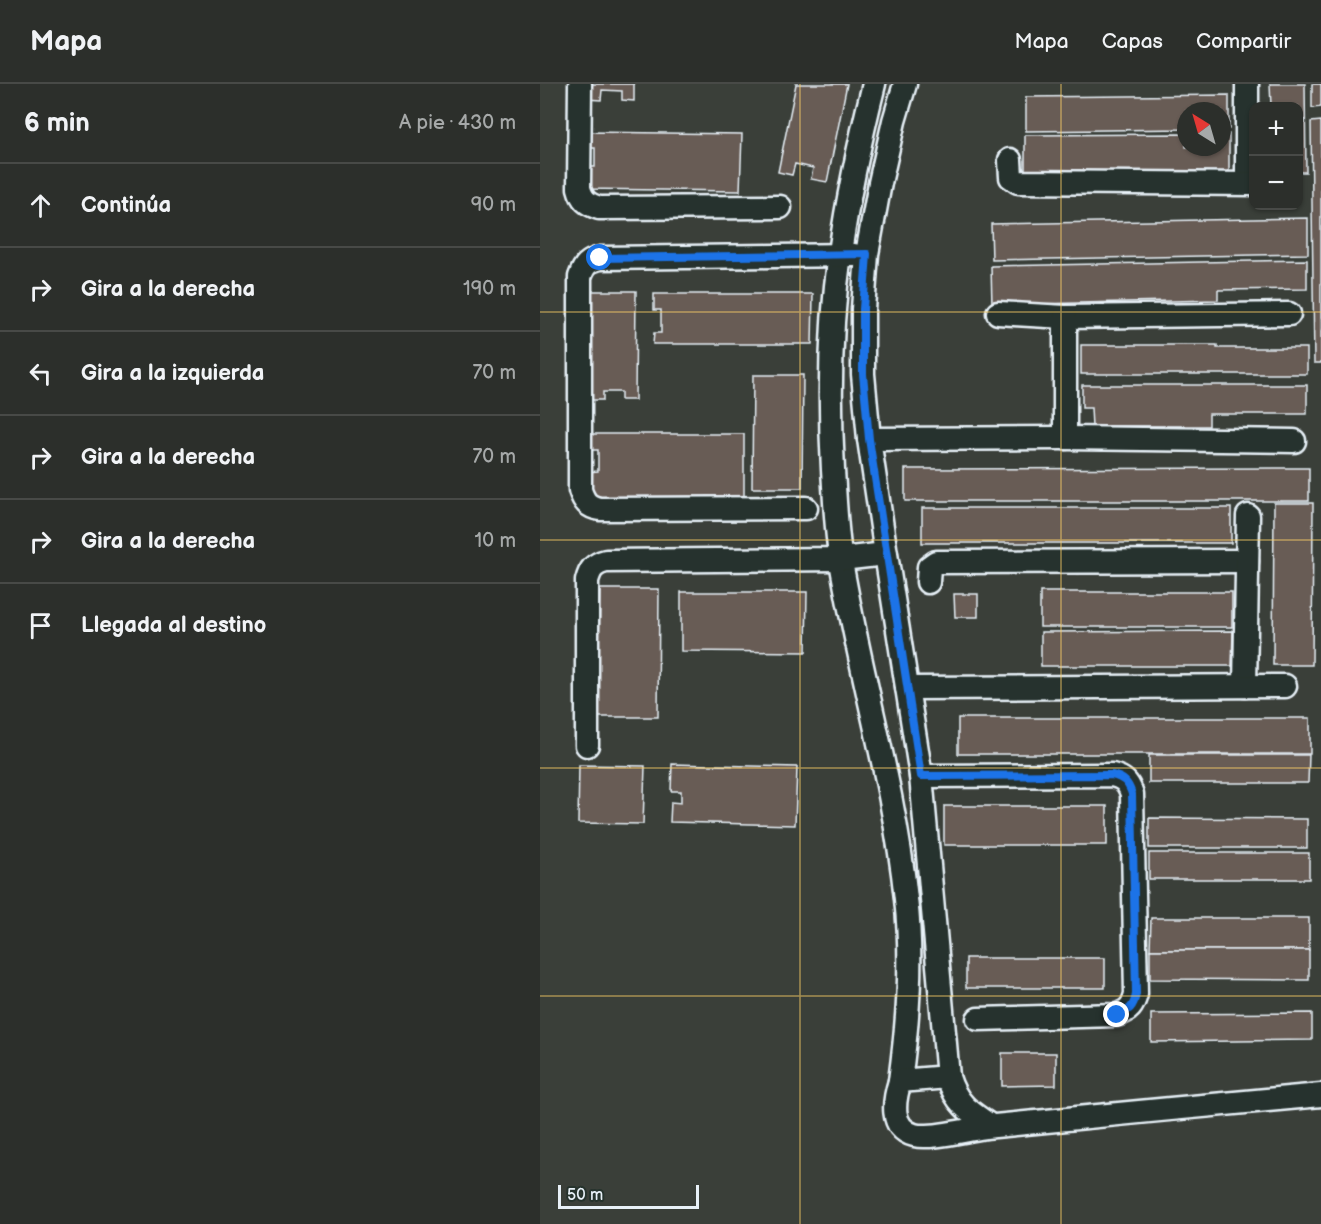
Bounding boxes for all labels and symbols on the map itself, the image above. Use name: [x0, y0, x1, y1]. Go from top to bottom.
north arrow: [1177, 102, 1231, 156]
route start: [586, 244, 612, 270]
route end: [1103, 1001, 1129, 1027]
scale bar: [558, 1182, 699, 1210]

